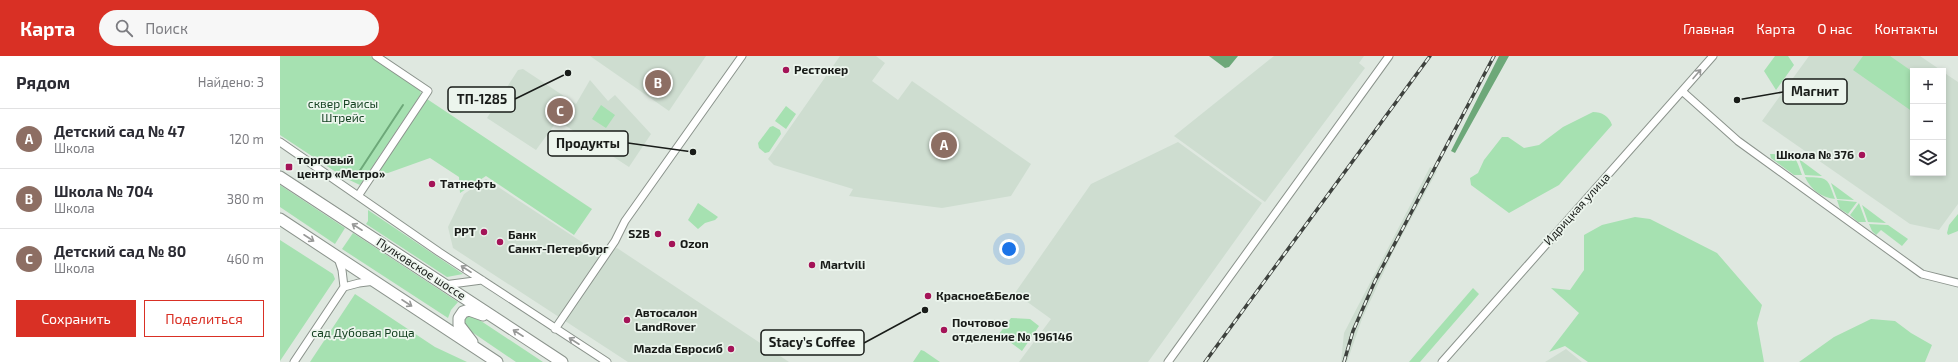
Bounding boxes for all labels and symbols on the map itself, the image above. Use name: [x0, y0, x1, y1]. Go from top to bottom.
place label: Рестокер: [794, 62, 848, 76]
marker: Рестокер: [781, 65, 791, 75]
pin: B: [645, 68, 671, 98]
one-way arrow: [1693, 68, 1702, 79]
callout: Магнит: [1783, 79, 1847, 104]
text: Магнит: [1791, 83, 1839, 99]
callout: ТП-1285: [448, 87, 515, 112]
text: ТП-1285: [457, 91, 507, 107]
park label: сквер Раисы Штрейс: [308, 96, 378, 124]
pin: C: [547, 96, 573, 126]
pin: A: [931, 130, 957, 160]
callout: Продукты: [548, 131, 628, 156]
text: Продукты: [556, 135, 620, 151]
place label: Школа № 376: [1776, 147, 1854, 161]
marker: Школа № 376: [1857, 150, 1867, 160]
place label: торговый центр «Метро»: [297, 152, 385, 180]
marker: торговый центр «Метро»: [284, 162, 294, 172]
street label: Идрицкая улица: [1540, 169, 1613, 248]
place label: Татнефть: [440, 176, 496, 190]
marker: Татнефть: [427, 179, 437, 189]
one-way arrow: [352, 223, 363, 231]
place label: РРТ: [454, 224, 477, 238]
place label: S2B: [628, 226, 650, 240]
marker: РРТ: [479, 227, 489, 237]
place label: Банк Санкт-Петербург: [508, 227, 609, 255]
marker: S2B: [653, 229, 663, 239]
one-way arrow: [303, 234, 314, 242]
street label: Пулковское шоссе: [374, 234, 469, 303]
place label: Ozon: [680, 236, 709, 250]
marker: Банк Санкт-Петербург: [495, 237, 505, 247]
marker: Ozon: [667, 239, 677, 249]
your location: [999, 239, 1019, 259]
place label: Martvili: [820, 257, 865, 271]
marker: Martvili: [807, 260, 817, 270]
one-way arrow: [460, 265, 471, 273]
place label: Красное&Белое: [936, 288, 1030, 302]
marker: Красное&Белое: [923, 291, 933, 301]
one-way arrow: [401, 299, 412, 307]
place label: Автосалон LandRover: [635, 305, 697, 333]
marker: Автосалон LandRover: [622, 315, 632, 325]
place label: Почтовое отделение № 196146: [952, 315, 1072, 343]
park label: сад Дубовая Роща: [311, 325, 415, 340]
marker: Почтовое отделение № 196146: [939, 325, 949, 335]
one-way arrow: [512, 329, 524, 337]
callout: Stacy’s Coffee: [761, 330, 864, 355]
text: Stacy’s Coffee: [769, 334, 855, 350]
one-way arrow: [569, 337, 580, 345]
place label: Mazda Евросиб: [634, 341, 723, 355]
marker: Mazda Евросиб: [726, 344, 736, 354]

